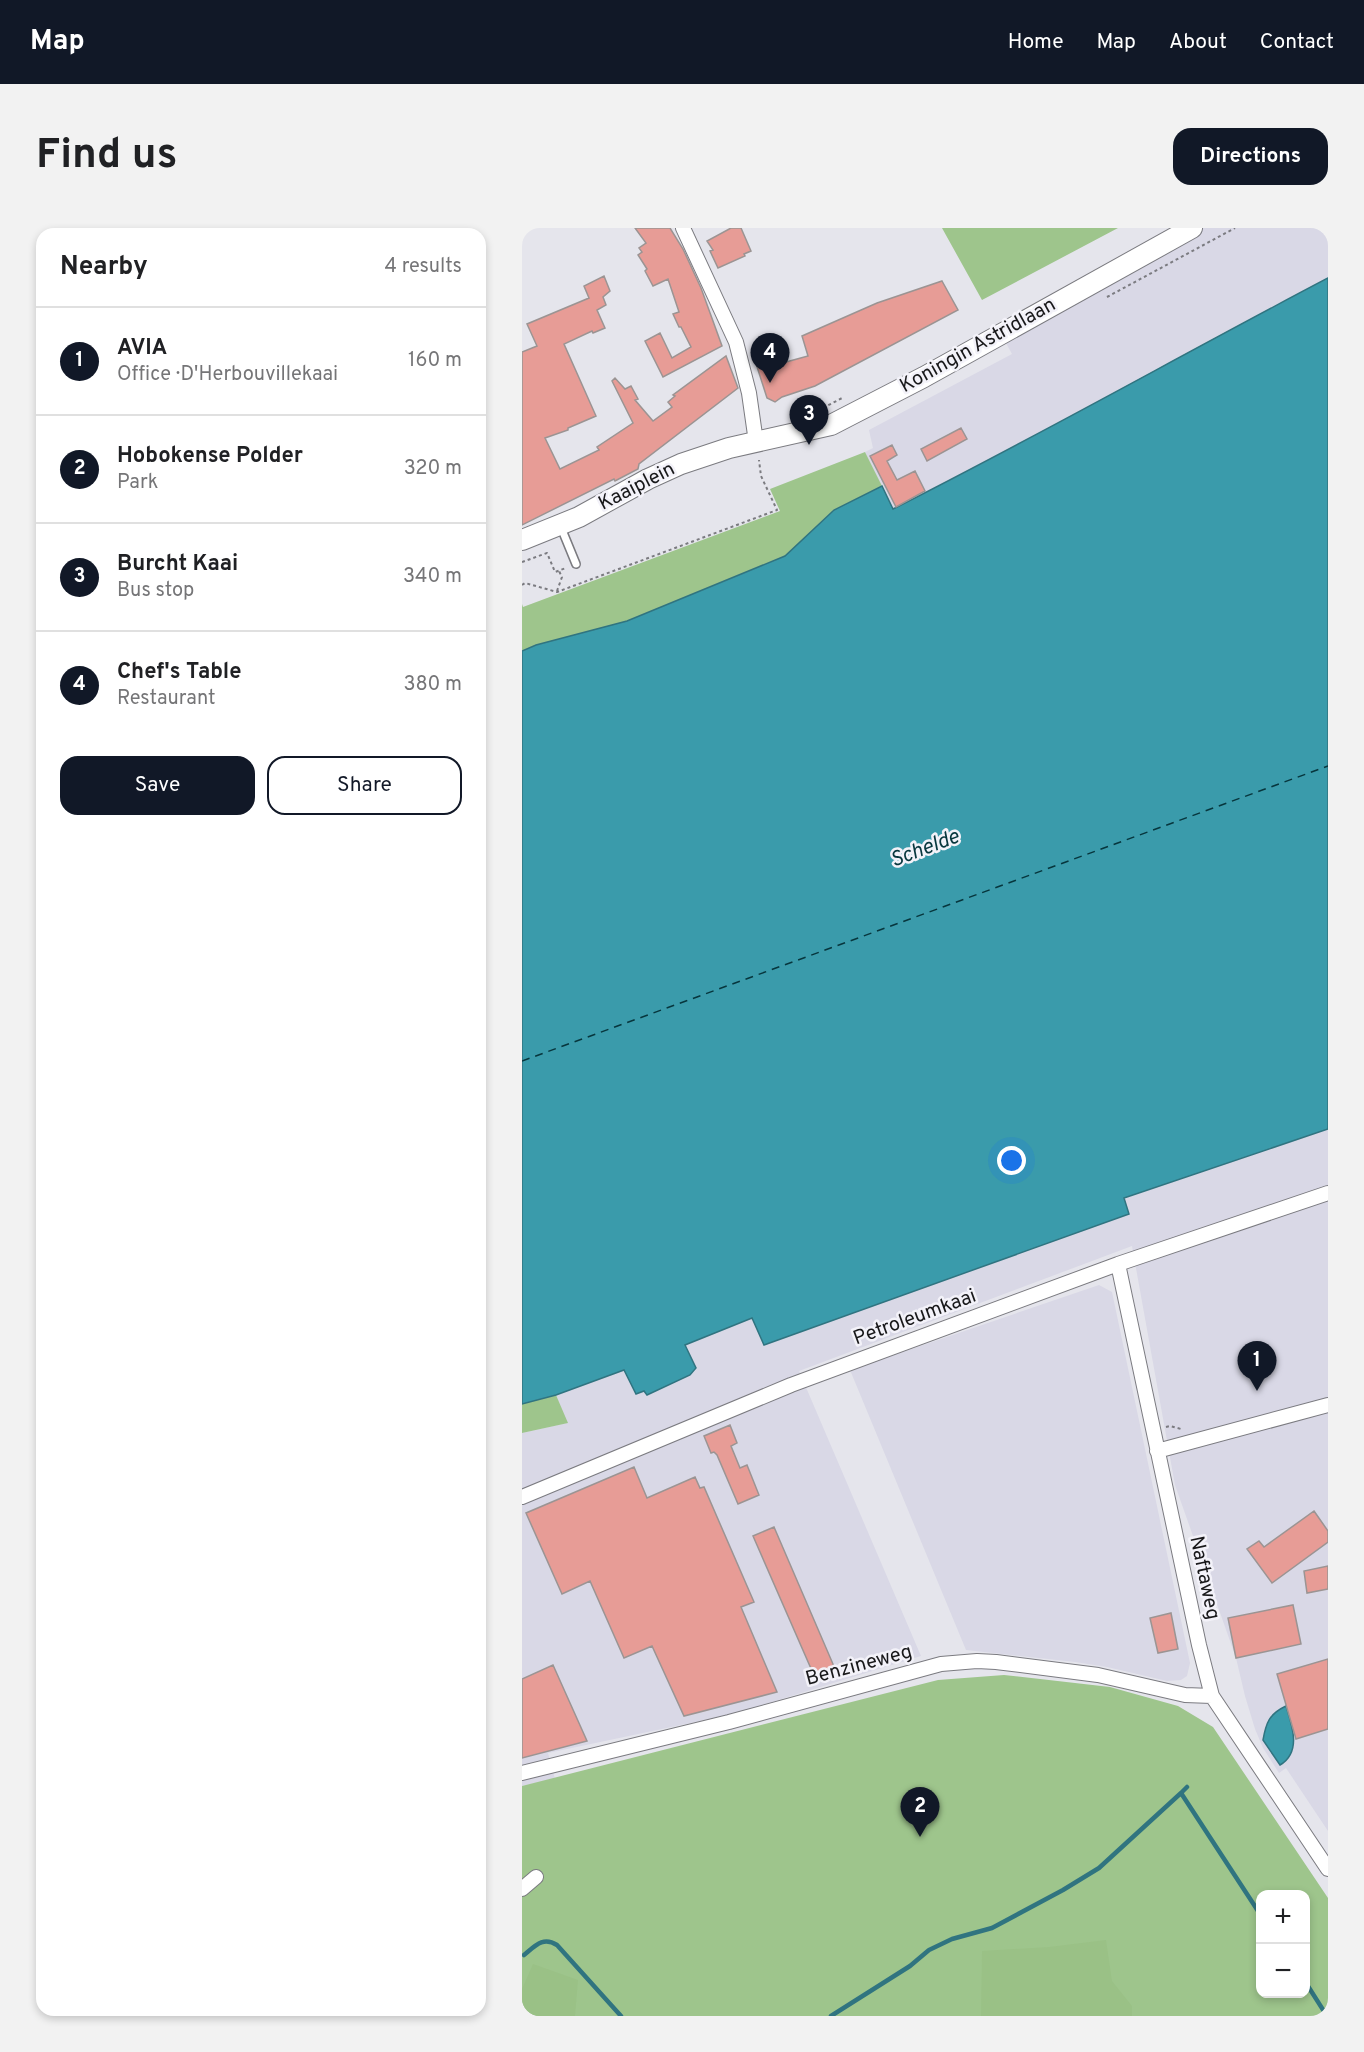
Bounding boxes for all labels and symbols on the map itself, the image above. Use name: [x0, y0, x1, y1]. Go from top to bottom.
street label: Koningin Astridlaan: [895, 292, 1061, 400]
pin: 4: [750, 334, 790, 383]
pin: 3: [790, 396, 828, 445]
street label: Kaaiplein: [594, 457, 680, 517]
water label: Schelde: [887, 823, 964, 874]
your location: [997, 1146, 1026, 1175]
street label: Petroleumkaai: [850, 1284, 980, 1352]
pin: 1: [1238, 1342, 1276, 1391]
street label: Naftaweg: [1182, 1534, 1226, 1622]
street label: Benzineweg: [803, 1639, 915, 1693]
pin: 2: [900, 1788, 940, 1837]

